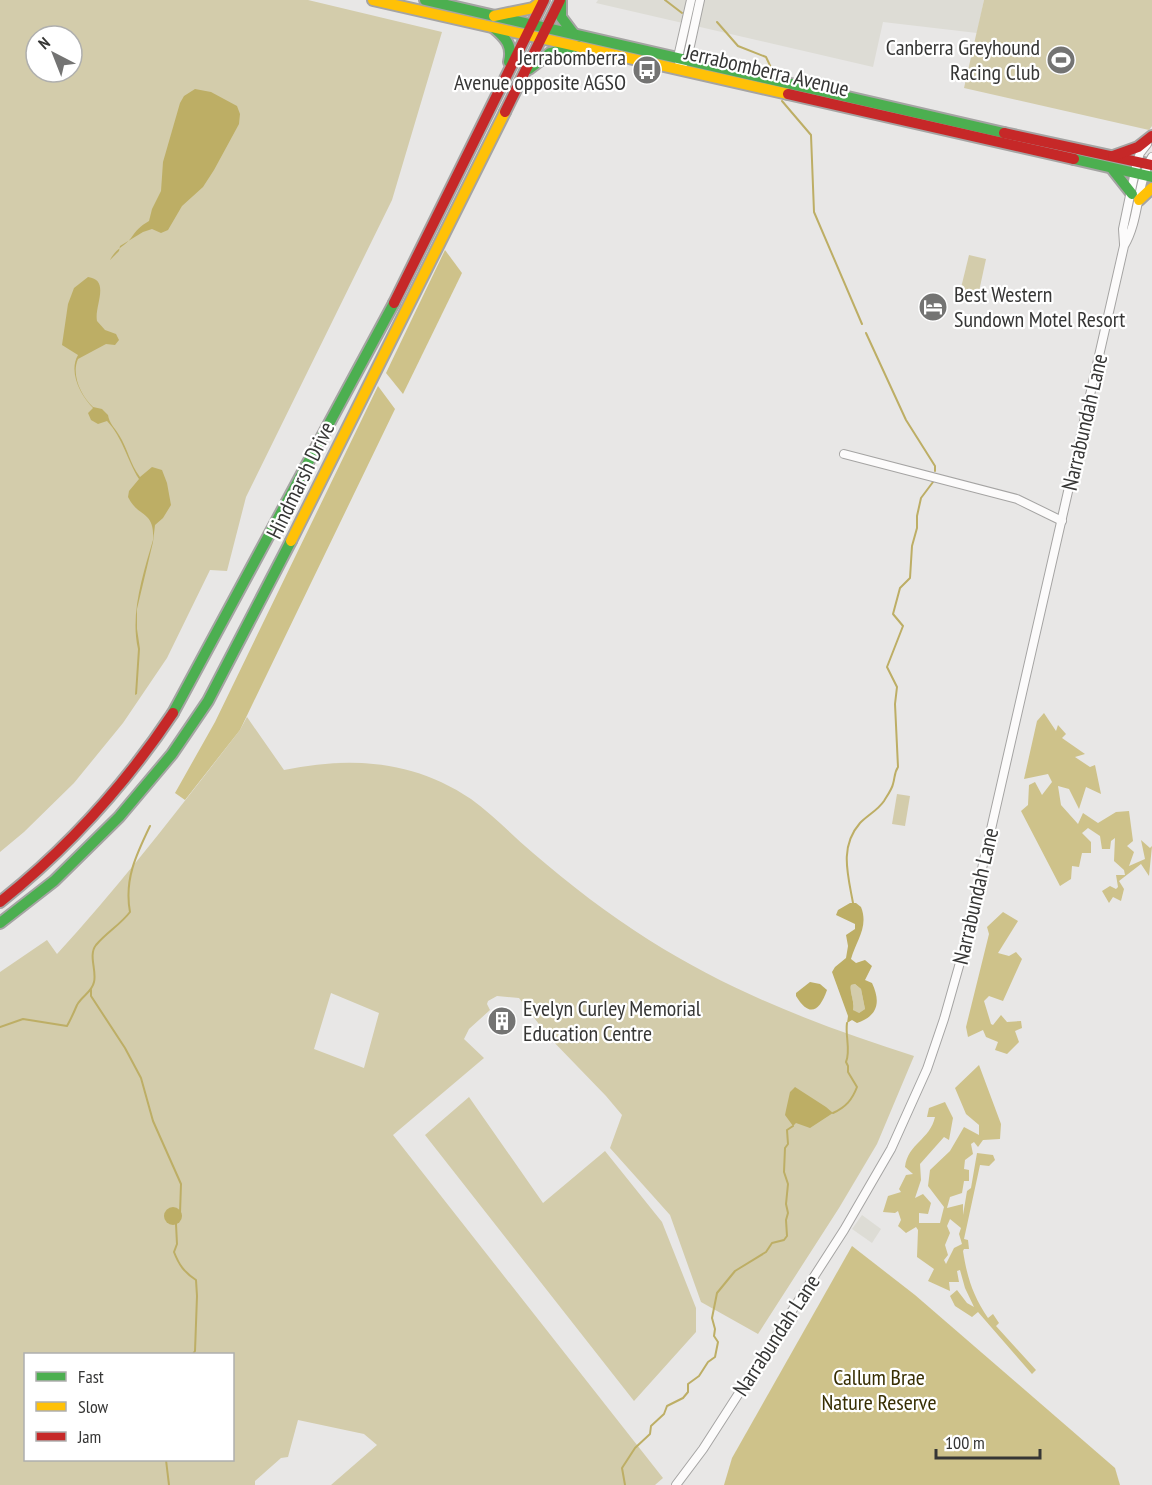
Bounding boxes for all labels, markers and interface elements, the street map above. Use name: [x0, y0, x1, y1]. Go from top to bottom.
north arrow: [24, 24, 84, 84]
text: N: [34, 33, 54, 53]
place label: Canberra Greyhound Racing Club: [886, 33, 1040, 86]
street label: Jerrabomberra Avenue: [681, 37, 852, 103]
place label: Jerrabomberra Avenue opposite AGSO: [454, 43, 626, 96]
sports icon: Canberra Greyhound Racing Club: [1045, 44, 1077, 76]
bus stop icon: Jerrabomberra Avenue opposite AGSO: [631, 54, 663, 86]
place label: Best Western Sundown Motel Resort: [954, 280, 1125, 333]
hotel icon: Best Western Sundown Motel Resort: [917, 291, 949, 323]
street label: Narrabundah Lane: [1055, 351, 1113, 493]
street label: Hindmarsh Drive: [260, 417, 340, 543]
street label: Narrabundah Lane: [946, 825, 1004, 967]
place label: Evelyn Curley Memorial Education Centre: [523, 994, 702, 1047]
building icon: Evelyn Curley Memorial Education Centre: [486, 1005, 518, 1037]
street label: Narrabundah Lane: [726, 1269, 826, 1401]
legend: [24, 1353, 234, 1461]
park label: Callum Brae Nature Reserve: [822, 1363, 936, 1416]
text: Fast: [78, 1365, 104, 1388]
text: Slow: [78, 1395, 109, 1418]
scale bar: [936, 1422, 1040, 1460]
text: Jam: [77, 1425, 101, 1448]
text: 100 m: [945, 1431, 985, 1454]

